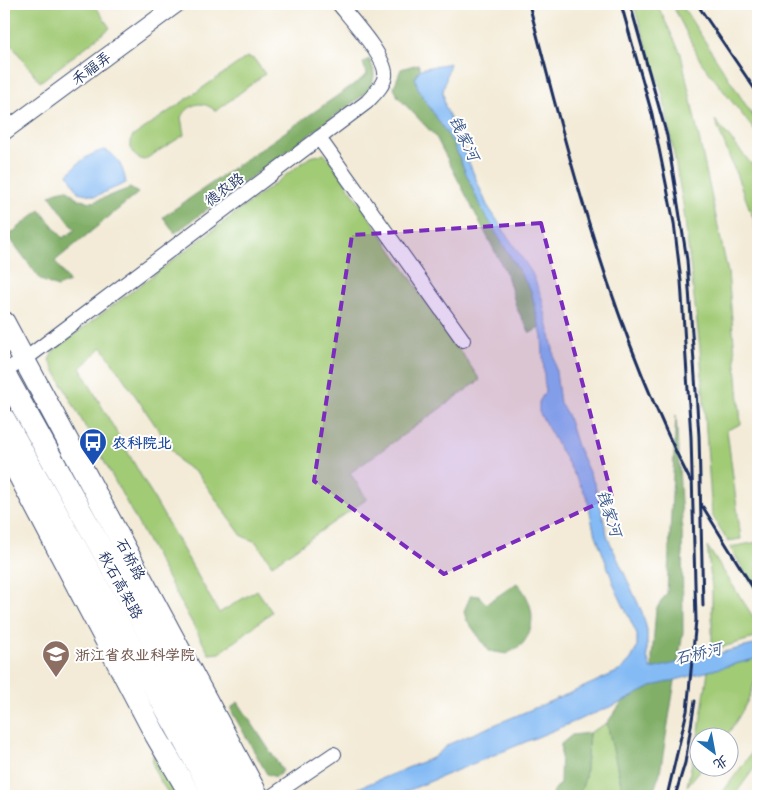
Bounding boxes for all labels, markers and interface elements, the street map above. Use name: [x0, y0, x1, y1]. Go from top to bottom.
street label: 禾福弄: [67, 47, 115, 89]
water label: 钱家河: [445, 112, 486, 167]
street label: 德农路: [200, 168, 248, 210]
bus stop icon: 农科院北: [78, 427, 108, 466]
place label: 农科院北: [112, 433, 172, 452]
water label: 钱家河: [593, 487, 628, 542]
street label: 石桥路: [112, 535, 150, 583]
street label: 秋石高架路: [95, 548, 147, 622]
water label: 石桥河: [672, 637, 727, 668]
school or university icon: 浙江省农业科学院: [41, 639, 71, 678]
place label: 浙江省农业科学院: [75, 645, 195, 664]
north arrow: [690, 728, 740, 778]
text: 北: [710, 752, 732, 774]

